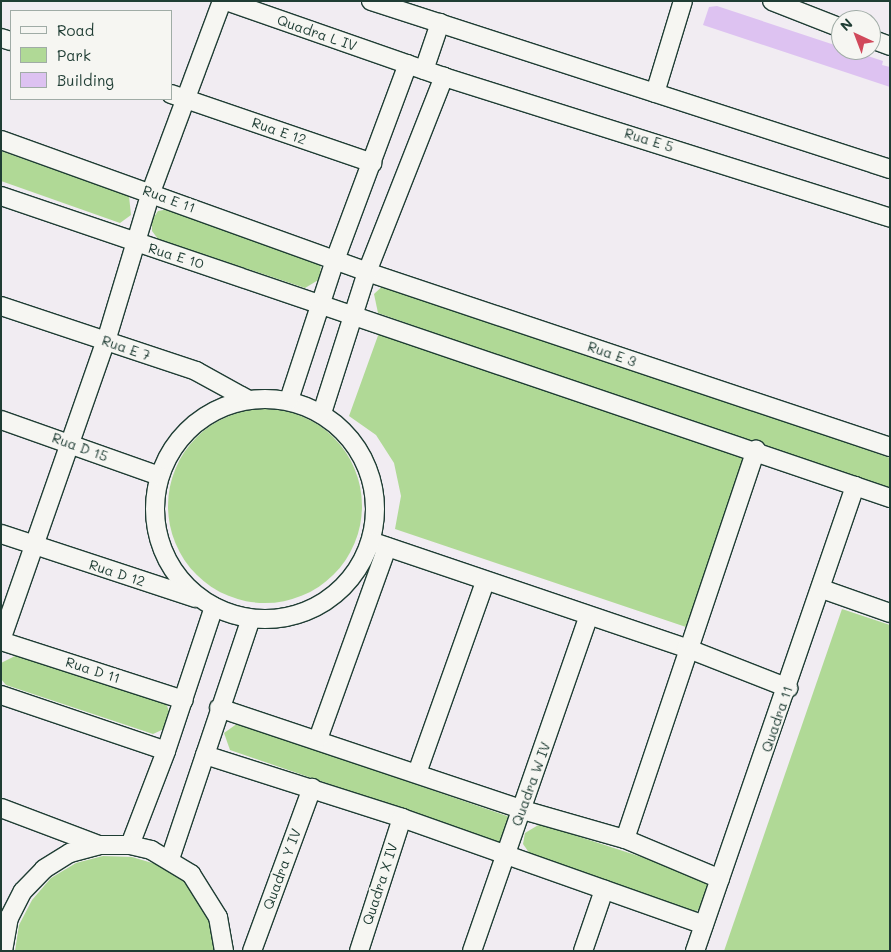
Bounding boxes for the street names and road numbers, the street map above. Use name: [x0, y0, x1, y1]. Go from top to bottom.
street label: Quadra L IV: [275, 11, 359, 55]
street label: Rua E 12: [250, 114, 308, 148]
street label: Rua E 5: [622, 125, 676, 155]
street label: Rua E 11: [140, 182, 198, 216]
street label: Rua E 10: [146, 240, 206, 272]
street label: Rua E 7: [100, 332, 152, 364]
street label: Rua E 3: [585, 338, 639, 370]
street label: Rua D 15: [50, 429, 110, 465]
street label: Rua D 12: [87, 556, 147, 590]
street label: Rua D 11: [64, 653, 122, 687]
street label: Quadra 11: [758, 684, 796, 754]
street label: Quadra W IV: [508, 740, 554, 828]
street label: Quadra Y IV: [260, 826, 304, 912]
street label: Quadra X IV: [359, 841, 401, 927]

